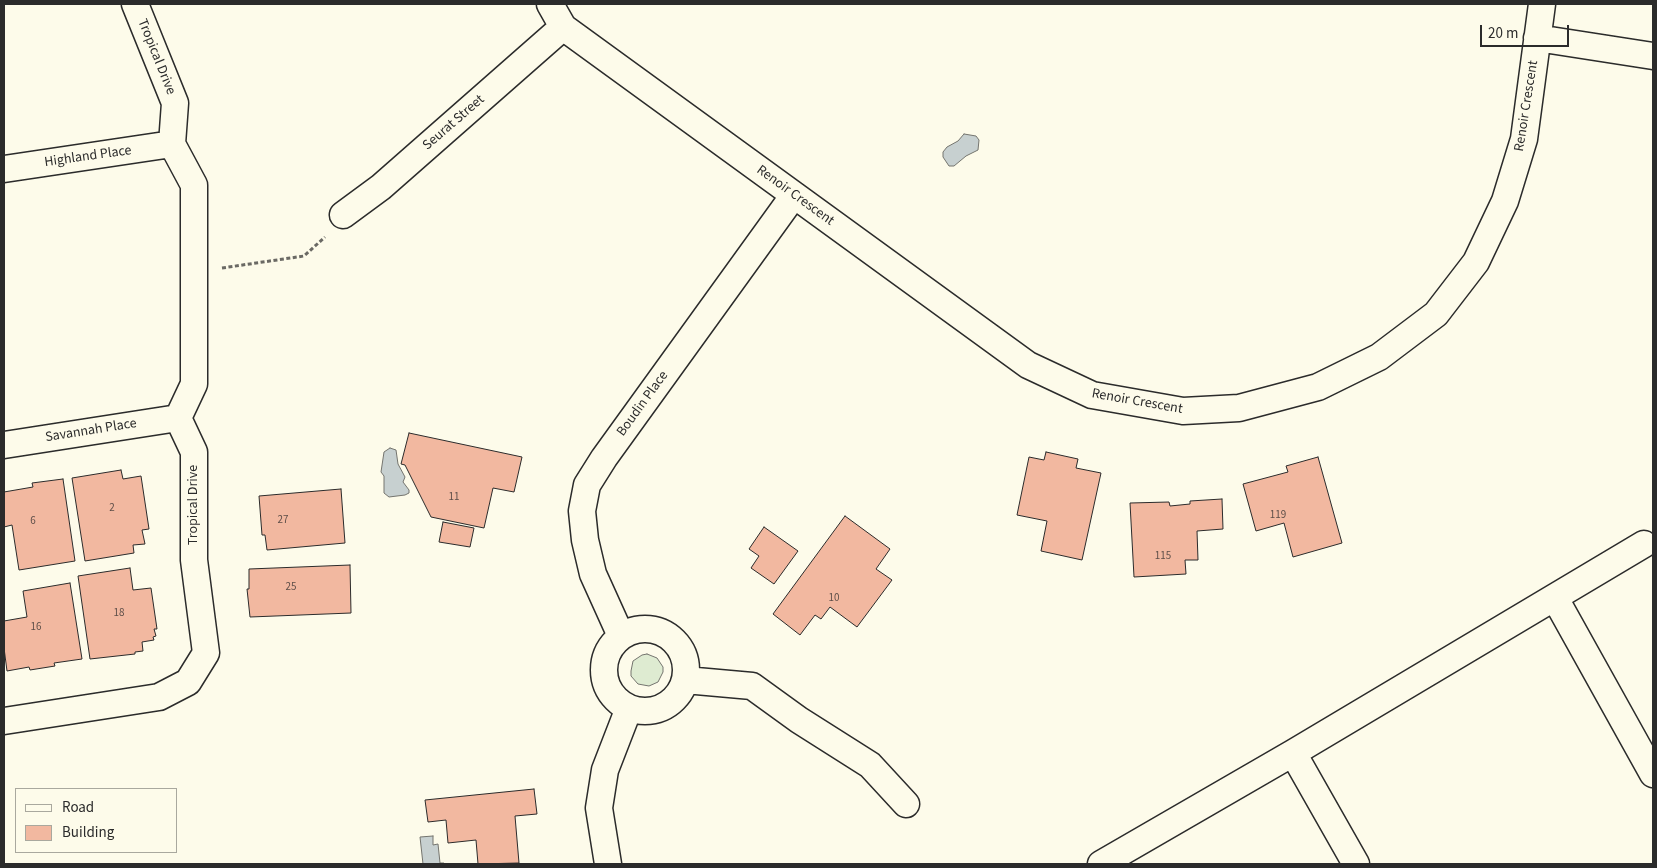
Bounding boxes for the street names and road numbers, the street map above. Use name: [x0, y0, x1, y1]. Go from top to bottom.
street label: Tropical Drive: [133, 17, 179, 97]
street label: Renoir Crescent: [1512, 59, 1542, 153]
street label: Seurat Street: [420, 92, 488, 154]
street label: Highland Place: [43, 143, 133, 171]
street label: Renoir Crescent: [753, 162, 837, 230]
street label: Boudin Place: [614, 368, 672, 440]
street label: Renoir Crescent: [1090, 386, 1184, 418]
street label: Savannah Place: [44, 415, 138, 447]
street label: Tropical Drive: [186, 465, 202, 545]

